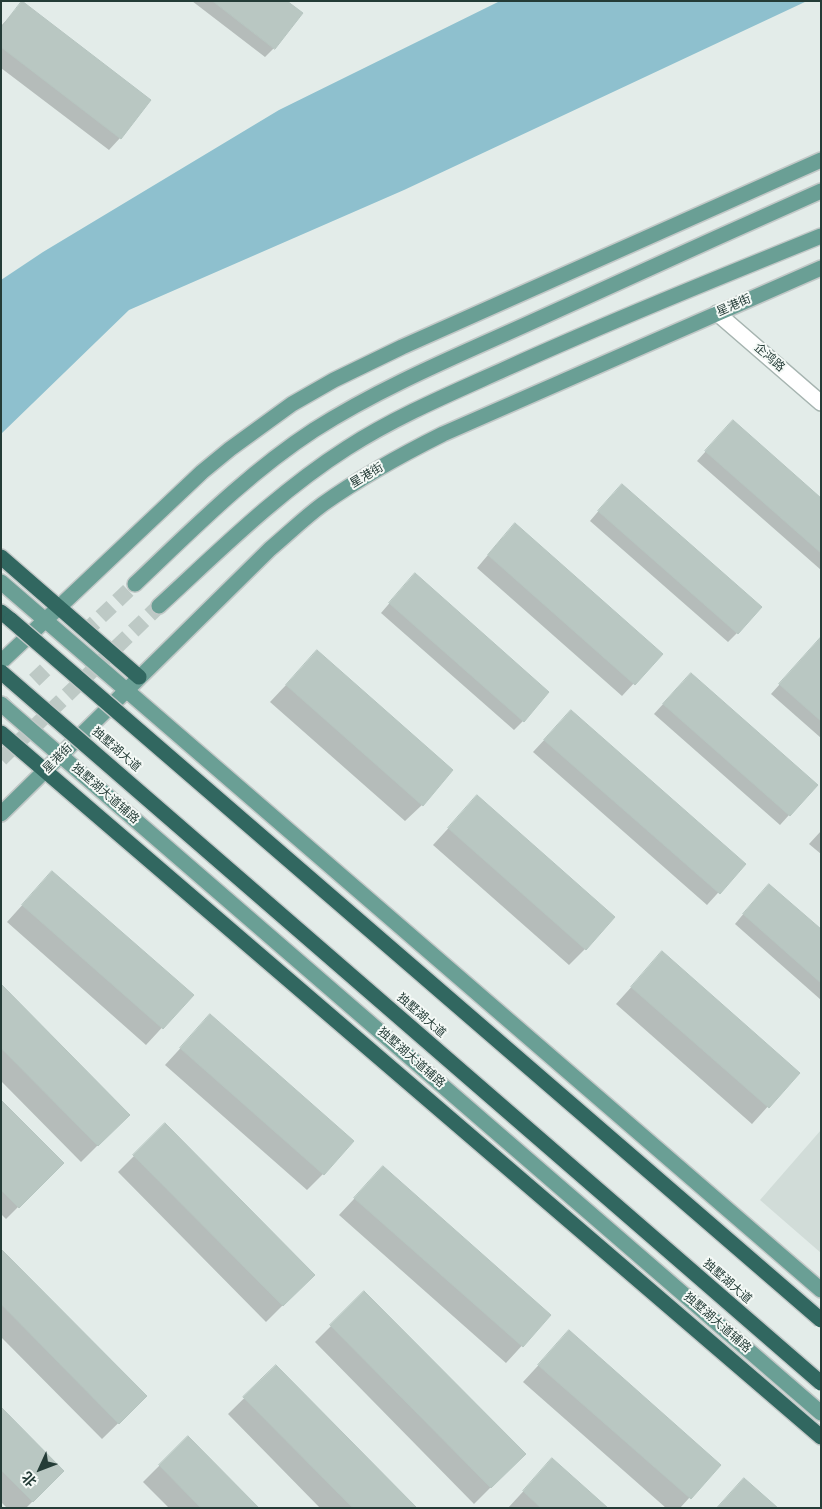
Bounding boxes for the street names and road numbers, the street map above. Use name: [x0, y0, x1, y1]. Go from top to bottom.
street label: 星港街: [715, 292, 753, 320]
street label: 企鸿路: [751, 341, 787, 375]
street label: 星港街: [348, 461, 386, 491]
street label: 独墅湖大道: [89, 725, 143, 775]
street label: 星港街: [40, 741, 76, 777]
street label: 独墅湖大道辅路: [69, 761, 141, 827]
street label: 独墅湖大道: [394, 991, 448, 1041]
street label: 独墅湖大道辅路: [375, 1025, 447, 1091]
street label: 独墅湖大道: [700, 1257, 754, 1307]
street label: 独墅湖大道辅路: [681, 1290, 753, 1356]

